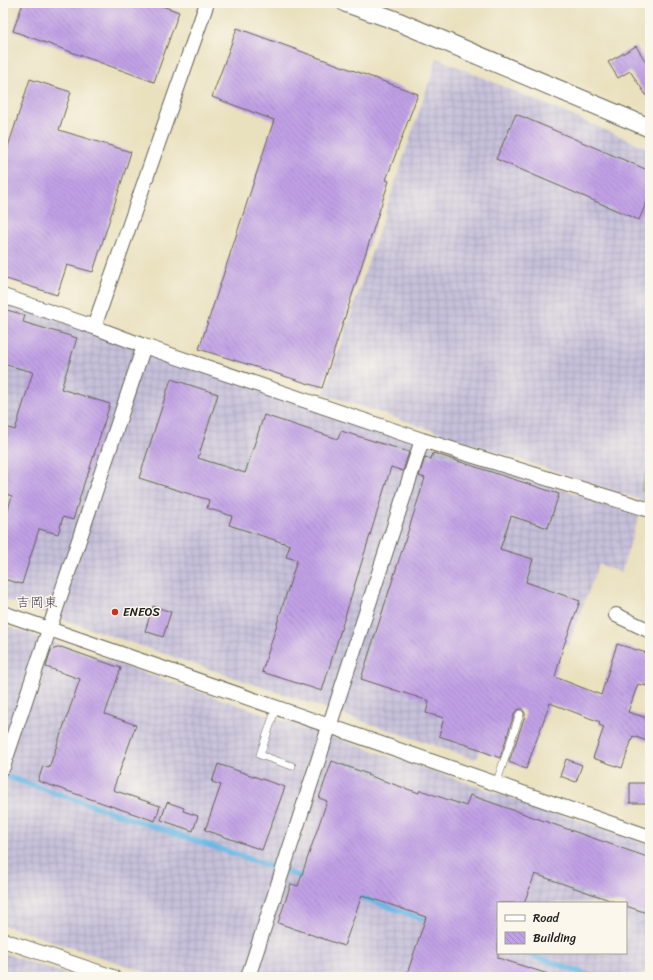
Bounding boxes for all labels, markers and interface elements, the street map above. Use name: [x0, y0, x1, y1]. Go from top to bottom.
district label: 吉岡東: [16, 590, 58, 615]
place label: ENEOS: [123, 601, 160, 623]
marker: ENEOS: [110, 607, 120, 617]
legend: [497, 902, 627, 954]
text: Road: [533, 907, 560, 929]
text: Building: [533, 927, 576, 949]

